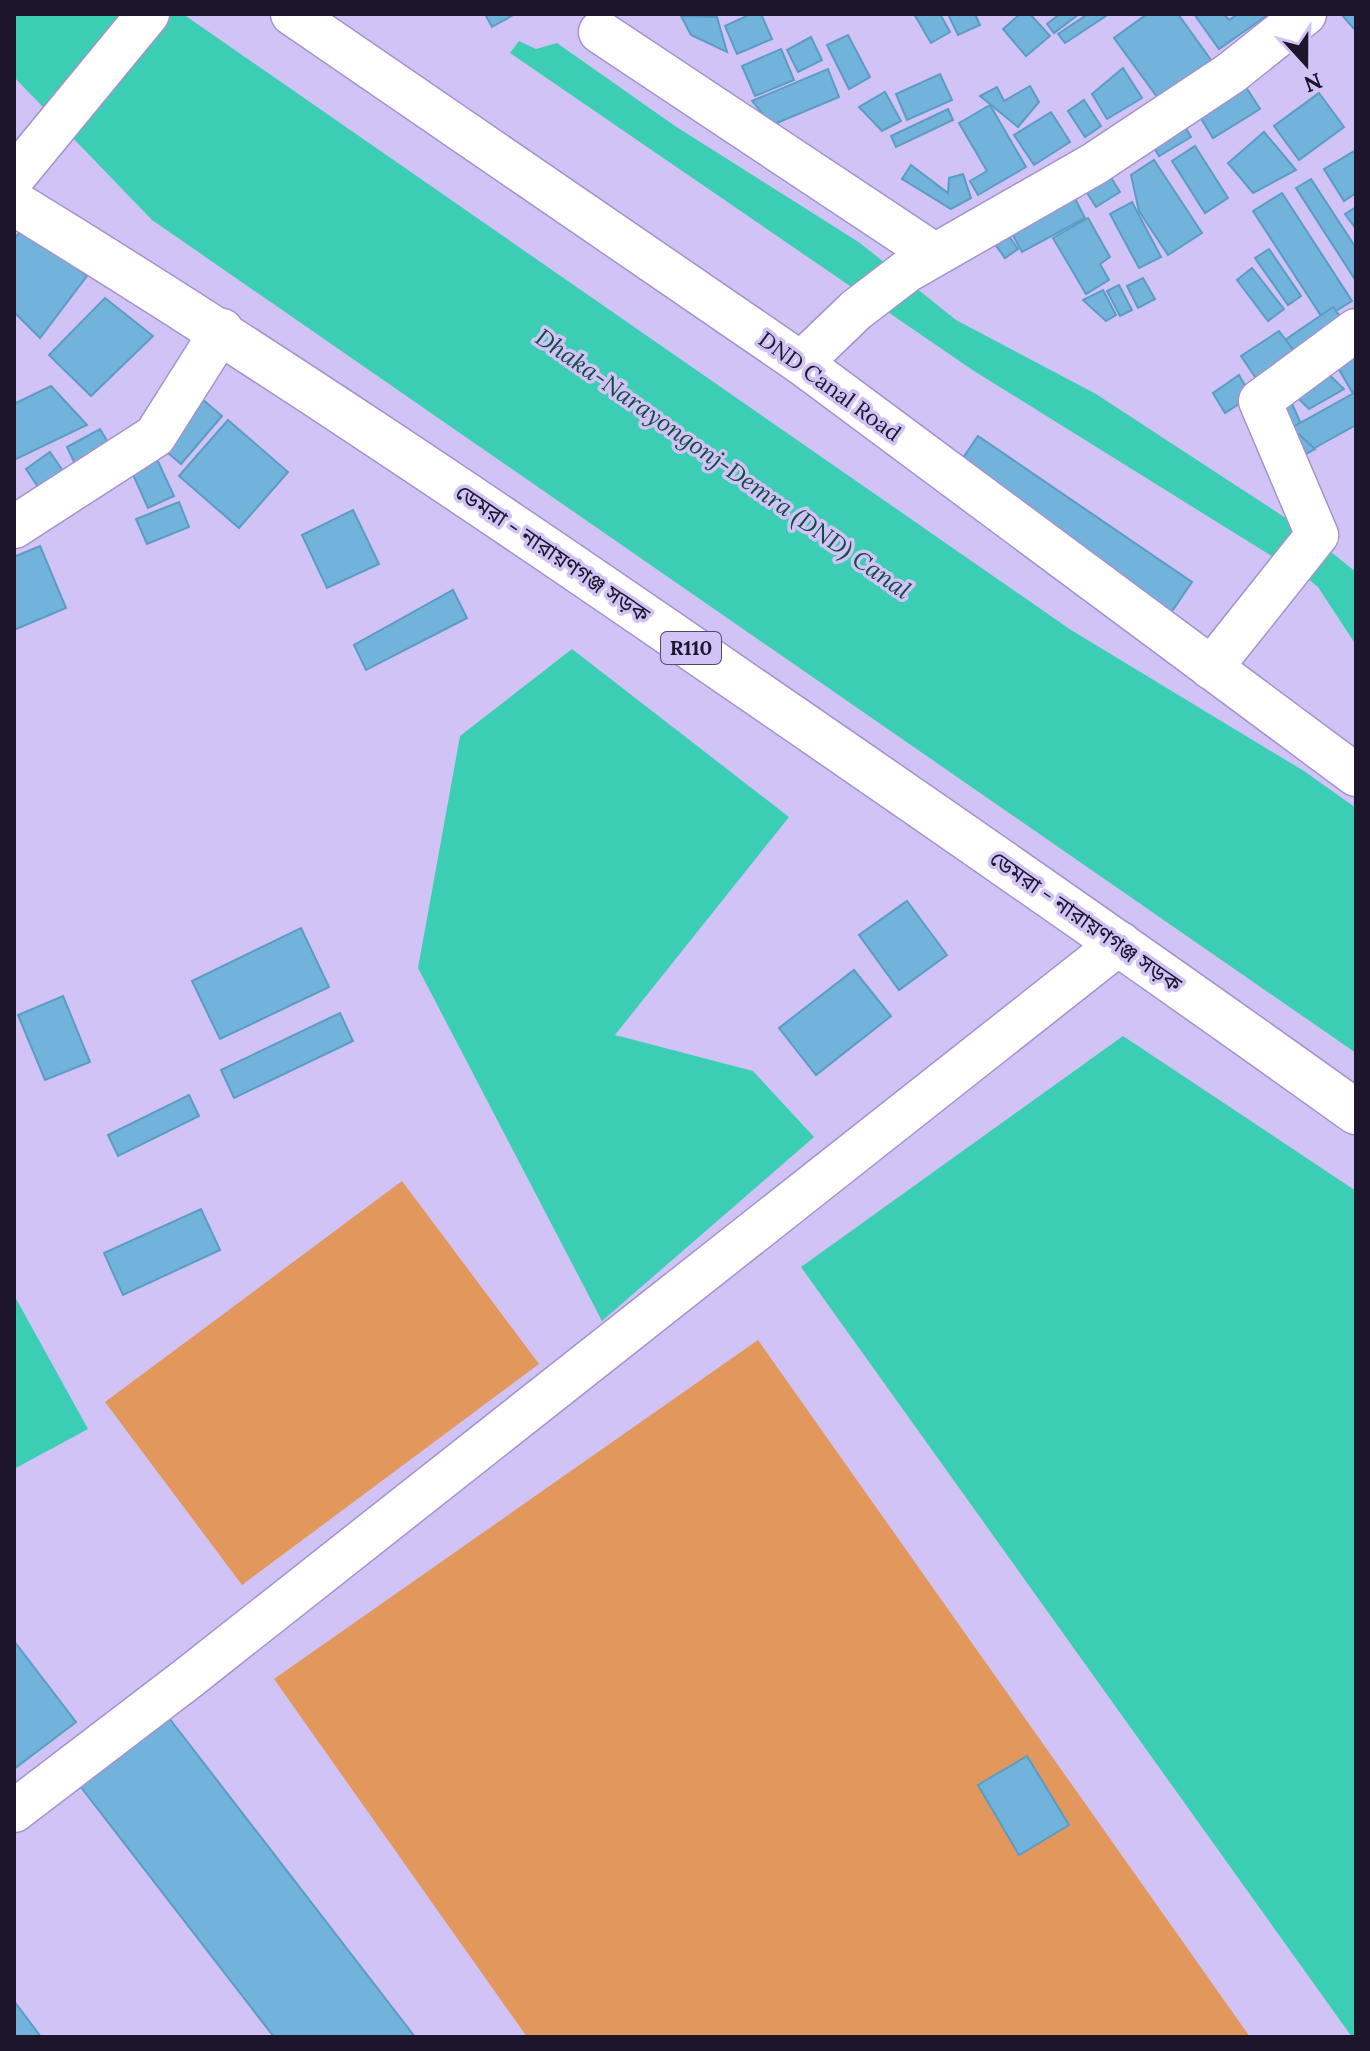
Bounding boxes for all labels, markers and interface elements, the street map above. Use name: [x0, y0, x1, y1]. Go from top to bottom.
north arrow: [1266, 24, 1346, 104]
text: N: [1300, 67, 1326, 99]
water label: Dhaka-Narayongonj-Demra (DND) Canal: [530, 321, 917, 606]
street label: DND Canal Road: [753, 325, 907, 447]
street label: ডেমরা - নারায়ণগঞ্জ সড়ক: [451, 478, 655, 628]
road number: R110: [661, 632, 721, 664]
street label: ডেমরা - নারায়ণগঞ্জ সড়ক: [985, 844, 1188, 998]

